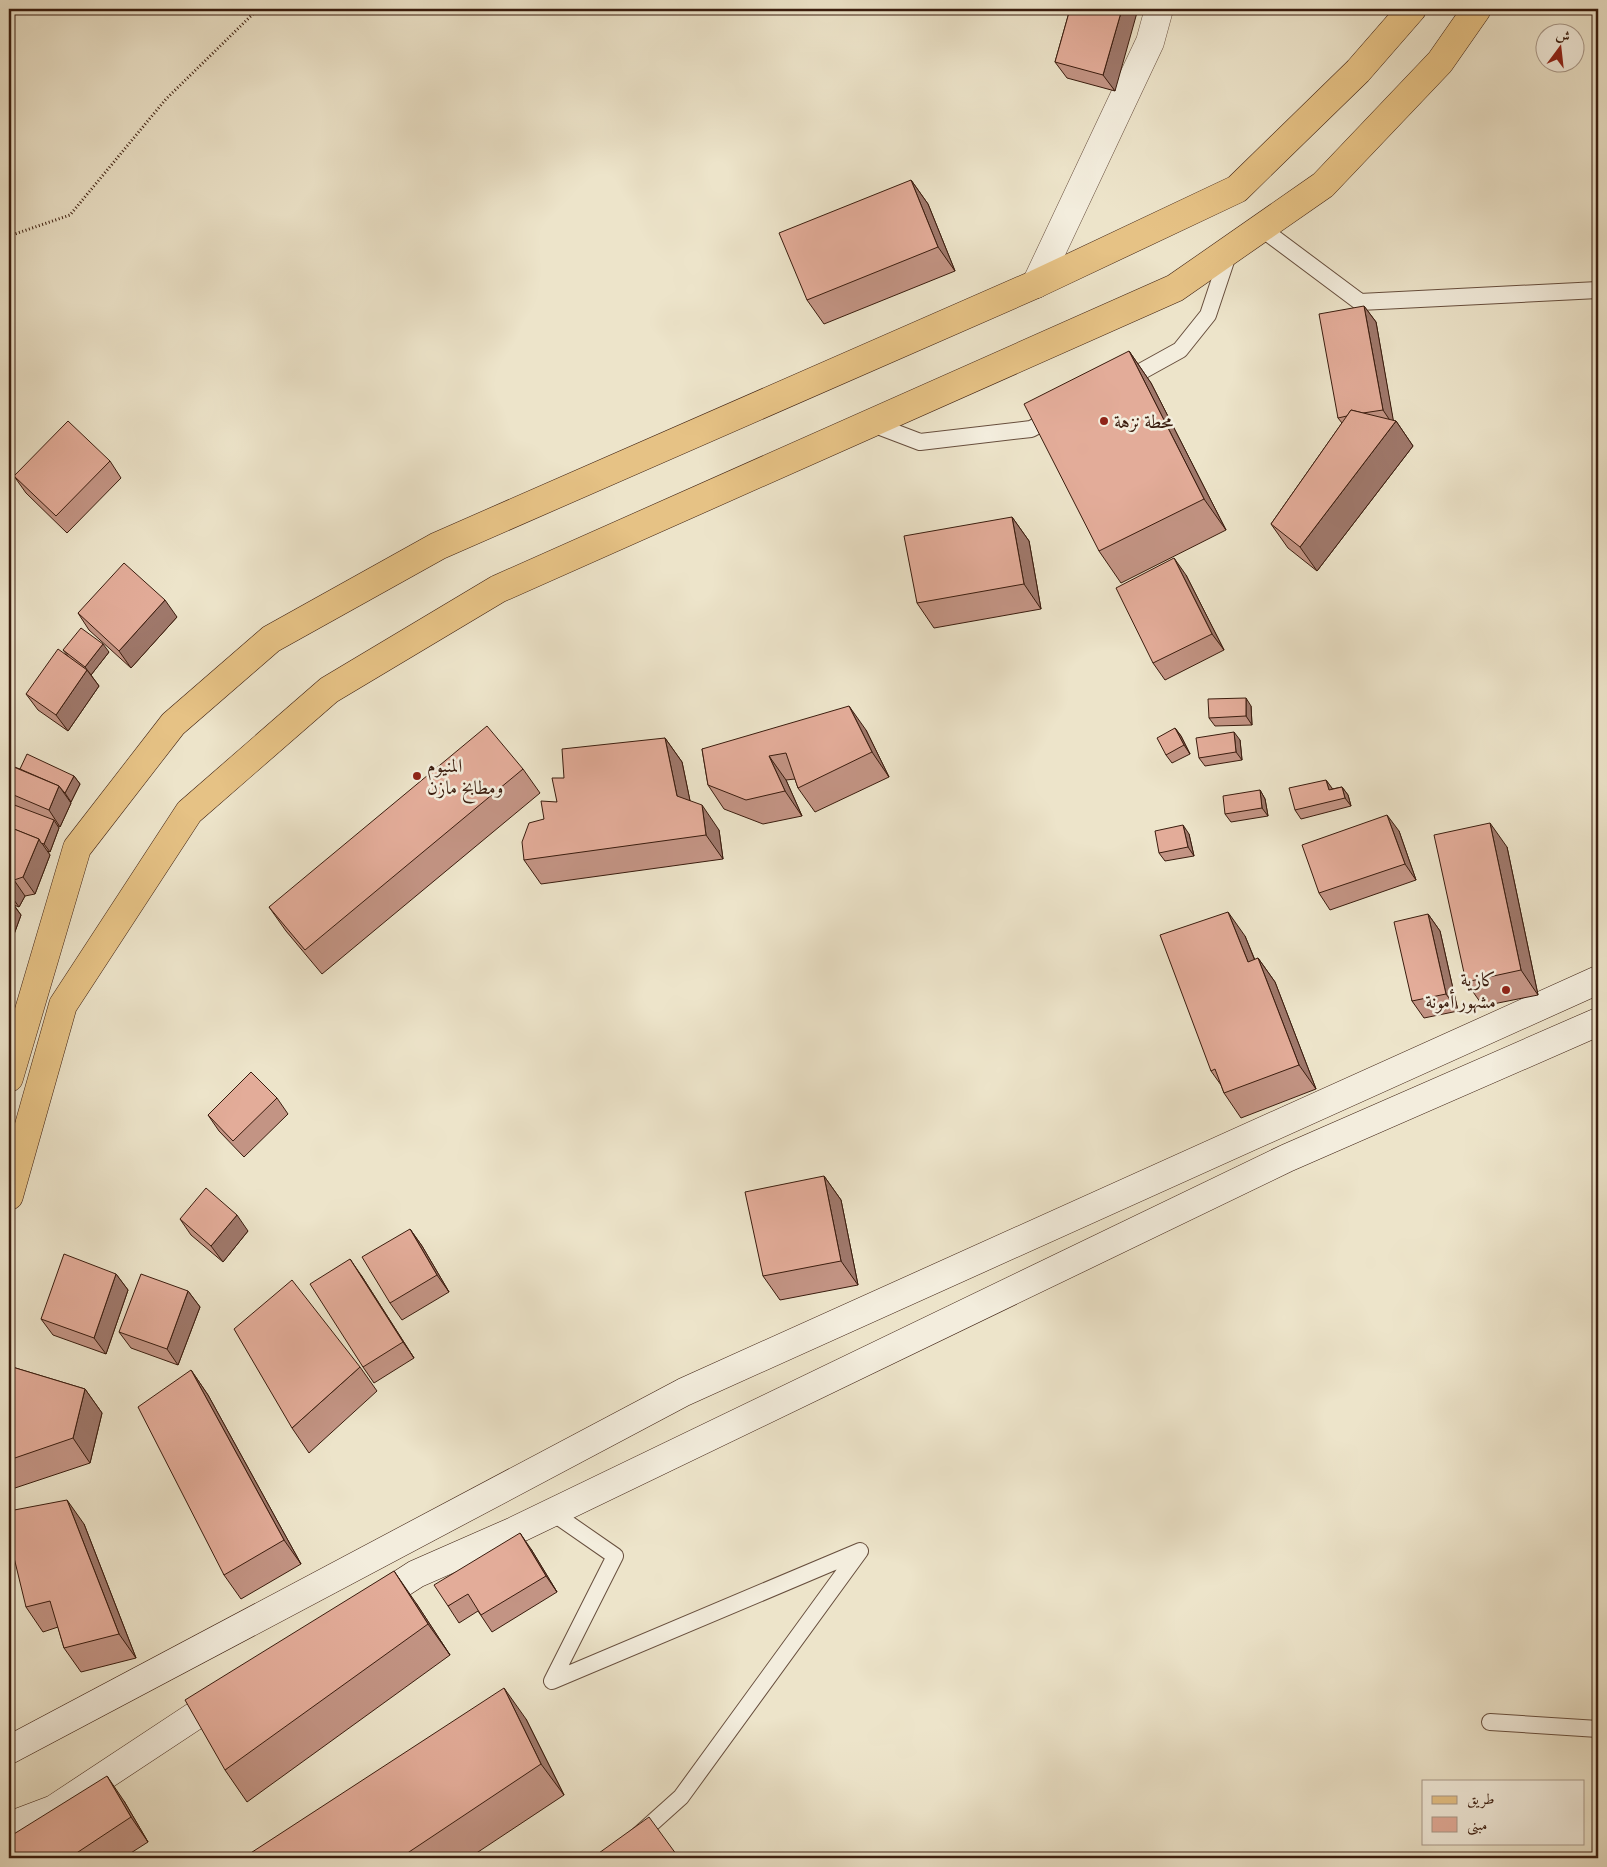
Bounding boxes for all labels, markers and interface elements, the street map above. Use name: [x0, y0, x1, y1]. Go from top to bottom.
north arrow: [1534, 22, 1584, 72]
text: ش: [1554, 26, 1572, 49]
place label: محطة نزهة: [1114, 410, 1174, 437]
marker: محطة نزهة: [1098, 415, 1110, 427]
place label: المنيوم ومطابخ مازن: [427, 754, 503, 804]
marker: المنيوم ومطابخ مازن: [411, 770, 423, 782]
place label: كازية مشهور أمونة: [1425, 968, 1496, 1017]
marker: كازية مشهور أمونة: [1500, 984, 1512, 996]
legend: [1422, 1780, 1584, 1844]
text: طريق: [1467, 1790, 1494, 1811]
text: مبنى: [1467, 1816, 1487, 1837]

